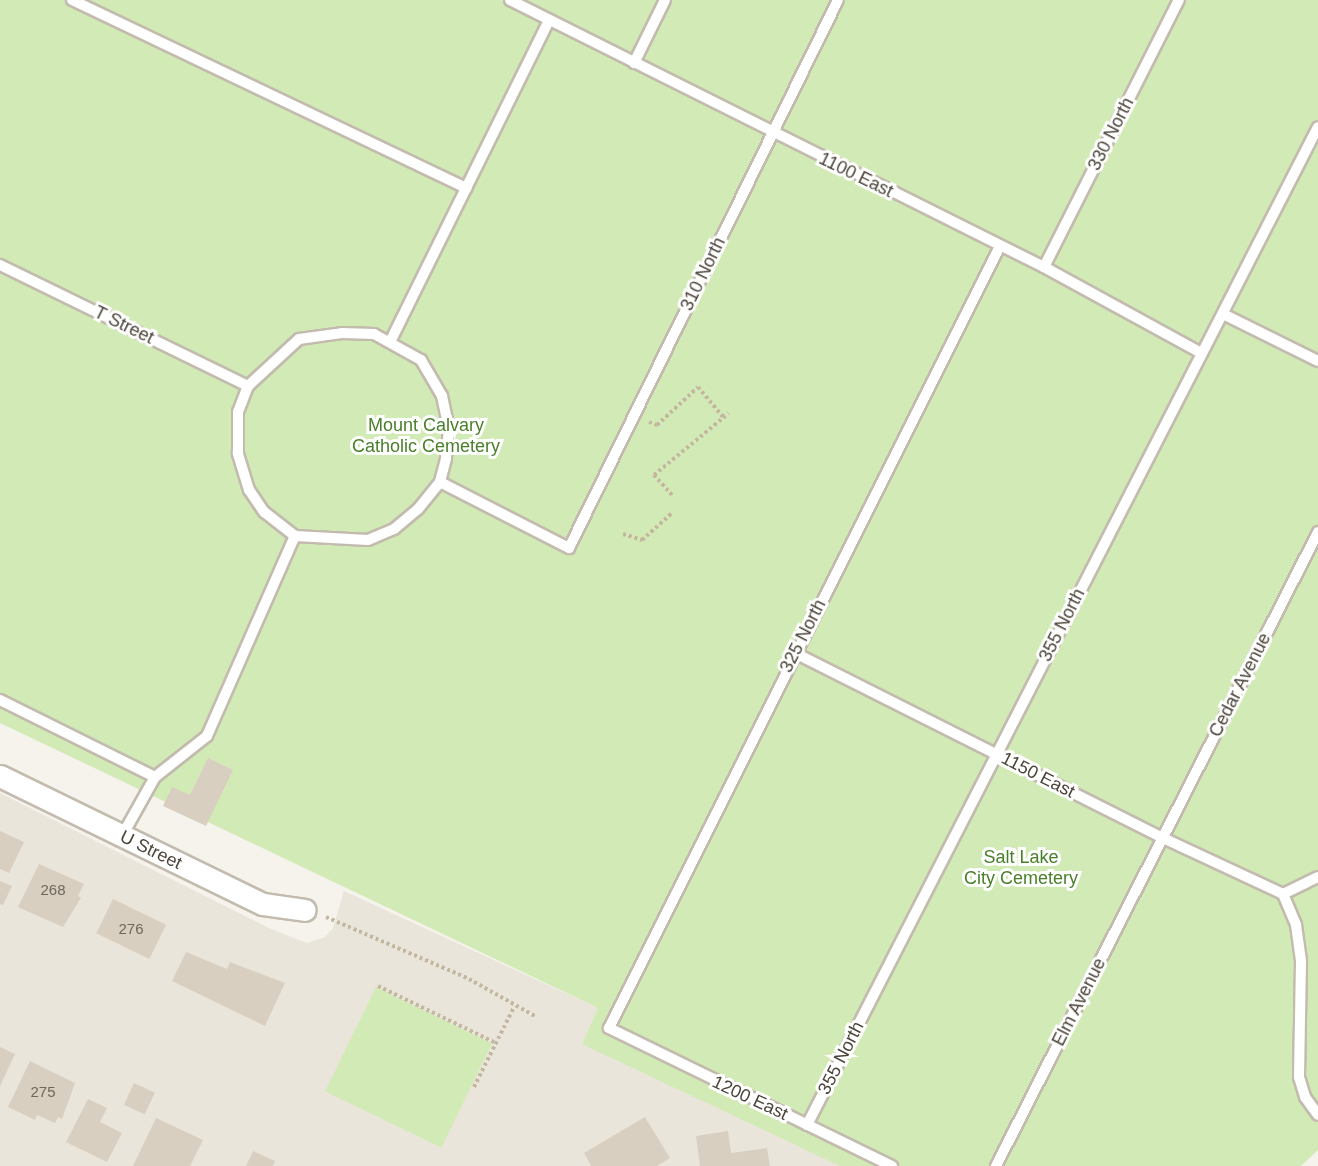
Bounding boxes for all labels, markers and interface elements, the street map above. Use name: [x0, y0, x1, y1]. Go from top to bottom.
street label: 330 North: [1083, 94, 1139, 174]
street label: 1100 East: [815, 148, 897, 202]
street label: 310 North: [676, 234, 730, 314]
street label: T Street: [90, 301, 158, 349]
park label: Mount Calvary Catholic Cemetery: [352, 415, 500, 458]
street label: 355 North: [1034, 585, 1090, 665]
street label: 325 North: [775, 596, 831, 676]
street label: Cedar Avenue: [1204, 629, 1276, 741]
street label: 1150 East: [998, 747, 1078, 803]
street label: U Street: [117, 826, 185, 874]
park label: Salt Lake City Cemetery: [964, 847, 1078, 890]
house number: 268: [40, 881, 66, 899]
house number: 276: [118, 920, 144, 938]
street label: Elm Avenue: [1047, 954, 1111, 1050]
street label: 355 North: [813, 1018, 869, 1098]
street label: 1200 East: [709, 1071, 791, 1125]
house number: 275: [30, 1083, 56, 1101]

